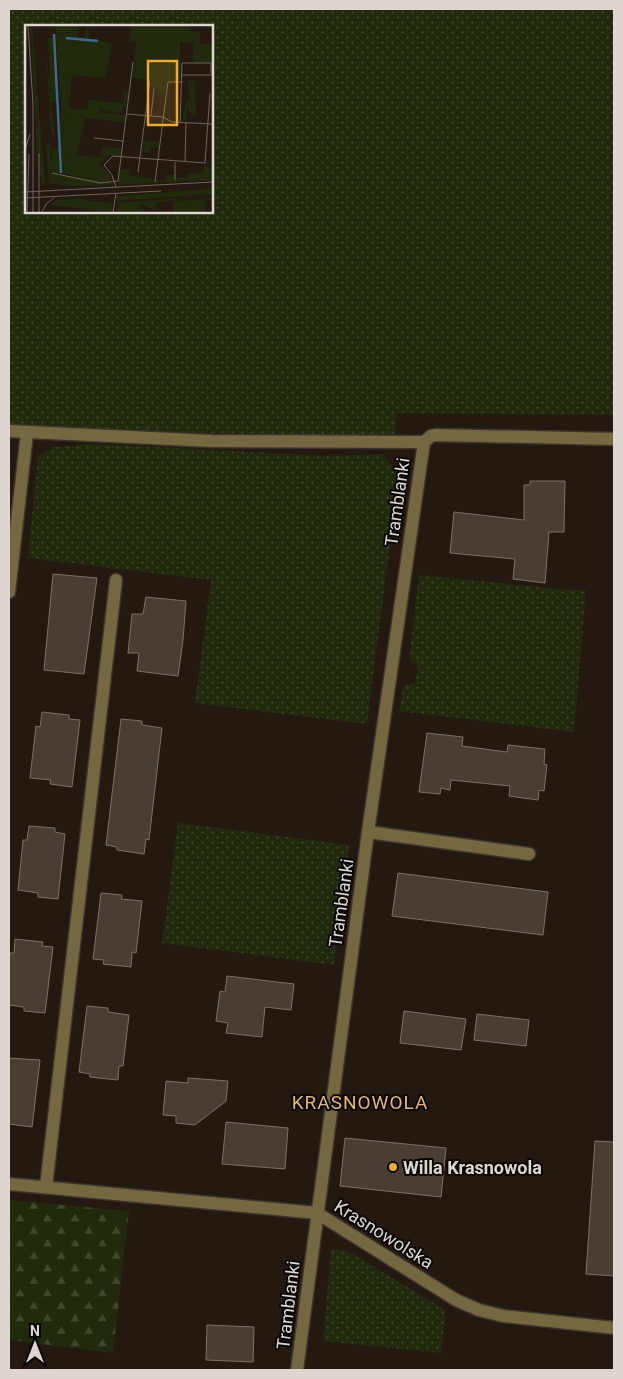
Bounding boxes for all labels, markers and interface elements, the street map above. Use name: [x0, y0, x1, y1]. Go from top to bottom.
inset map: [25, 25, 212, 212]
street label: Tramblanki: [380, 456, 414, 548]
street label: Tramblanki: [324, 857, 358, 949]
district label: KRASNOWOLA: [292, 1091, 428, 1114]
place label: Willa Krasnowola: [403, 1157, 542, 1178]
marker: Willa Krasnowola: [387, 1161, 399, 1173]
street label: Krasnowolska: [331, 1195, 437, 1273]
street label: Tramblanki: [272, 1259, 304, 1351]
north arrow: [10, 1319, 60, 1369]
text: N: [30, 1323, 40, 1339]

